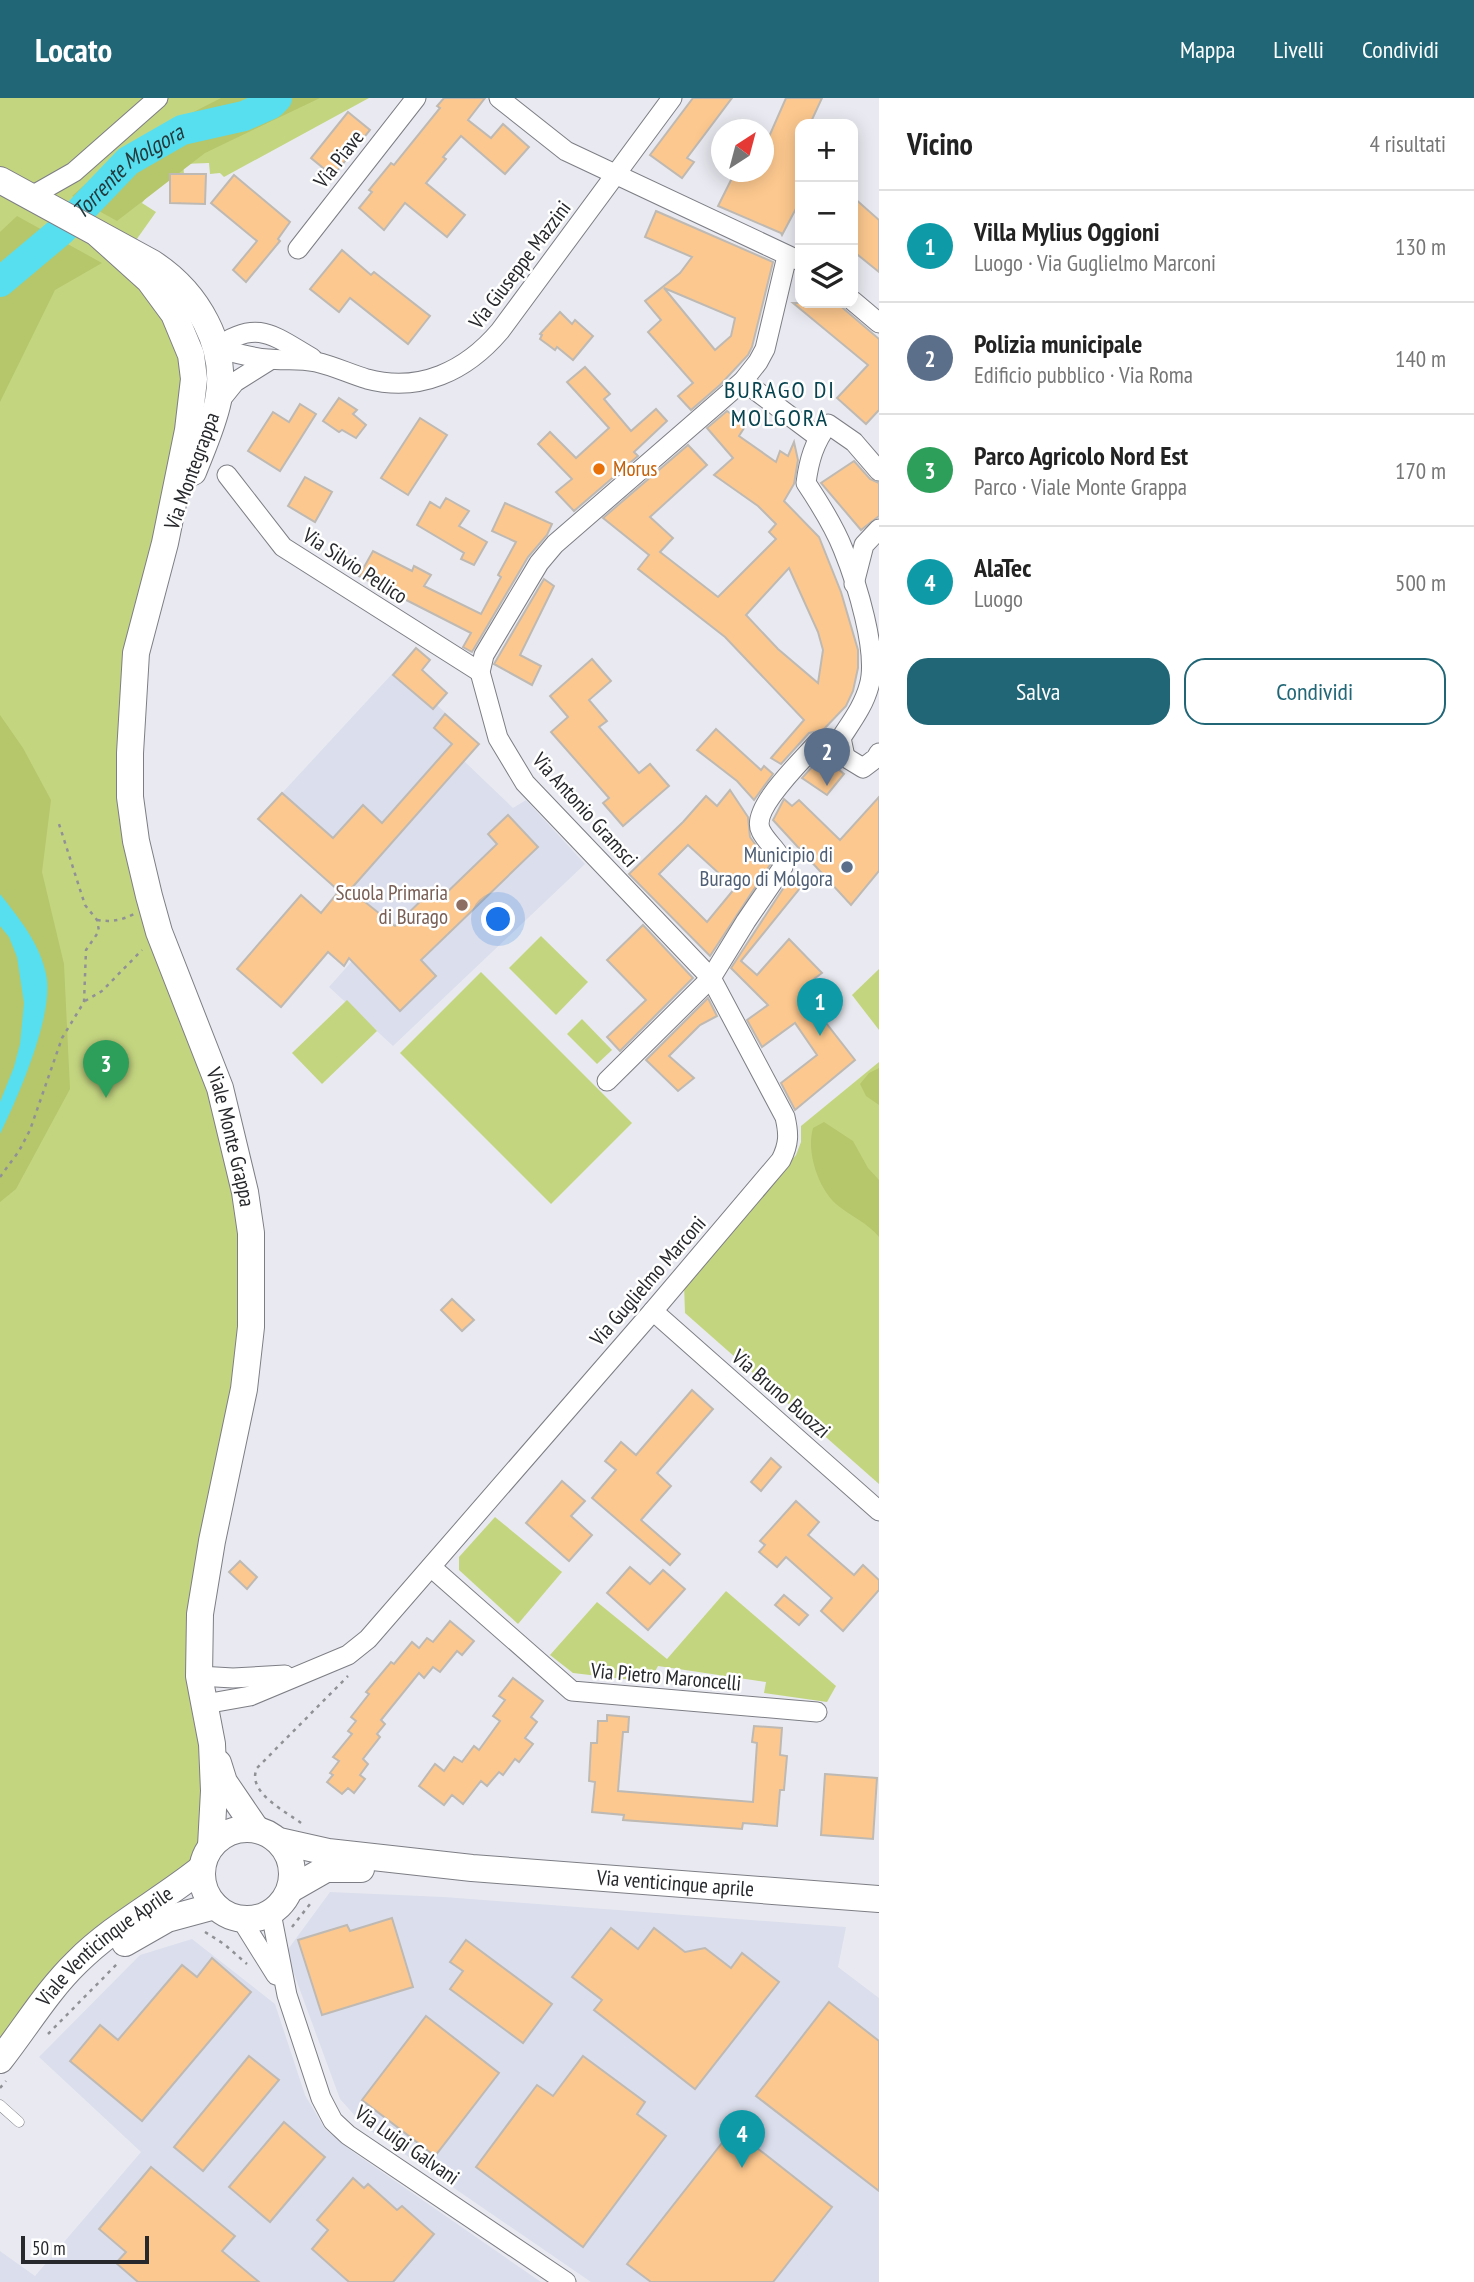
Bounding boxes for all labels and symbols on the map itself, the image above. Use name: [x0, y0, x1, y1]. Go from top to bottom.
water label: Torrente Molgora: [66, 116, 190, 224]
north arrow: [711, 119, 774, 182]
street label: Via Piave: [307, 124, 370, 194]
street label: Via Giuseppe Mazzini: [462, 195, 577, 335]
district label: BURAGO DI MOLGORA: [724, 374, 836, 433]
street label: Via Montegrappa: [158, 409, 225, 534]
place label: Morus: [613, 455, 657, 482]
marker: Morus: [591, 461, 607, 477]
street label: Via Silvio Pellico: [297, 521, 413, 610]
pin: 2: [804, 728, 850, 786]
street label: Via Antonio Gramsci: [526, 746, 644, 873]
place label: Municipio di Burago di Molgora: [700, 841, 833, 892]
marker: Municipio di Burago di Molgora: [839, 859, 855, 875]
place label: Scuola Primaria di Burago: [336, 879, 448, 930]
marker: Scuola Primaria di Burago: [454, 897, 470, 913]
your location: [481, 902, 515, 936]
pin: 1: [797, 978, 843, 1036]
pin: 3: [83, 1040, 129, 1098]
street label: Viale Monte Grappa: [200, 1063, 261, 1209]
street label: Via Guglielmo Marconi: [583, 1210, 711, 1352]
street label: Via Bruno Buozzi: [726, 1343, 836, 1444]
street label: Via Pietro Maroncelli: [589, 1656, 742, 1697]
street label: Via venticinque aprile: [595, 1863, 755, 1902]
street label: Viale Venticinque Aprile: [30, 1880, 178, 2012]
street label: Via Luigi Galvani: [349, 2098, 465, 2190]
pin: 4: [719, 2110, 765, 2168]
scale bar: [21, 2233, 149, 2265]

